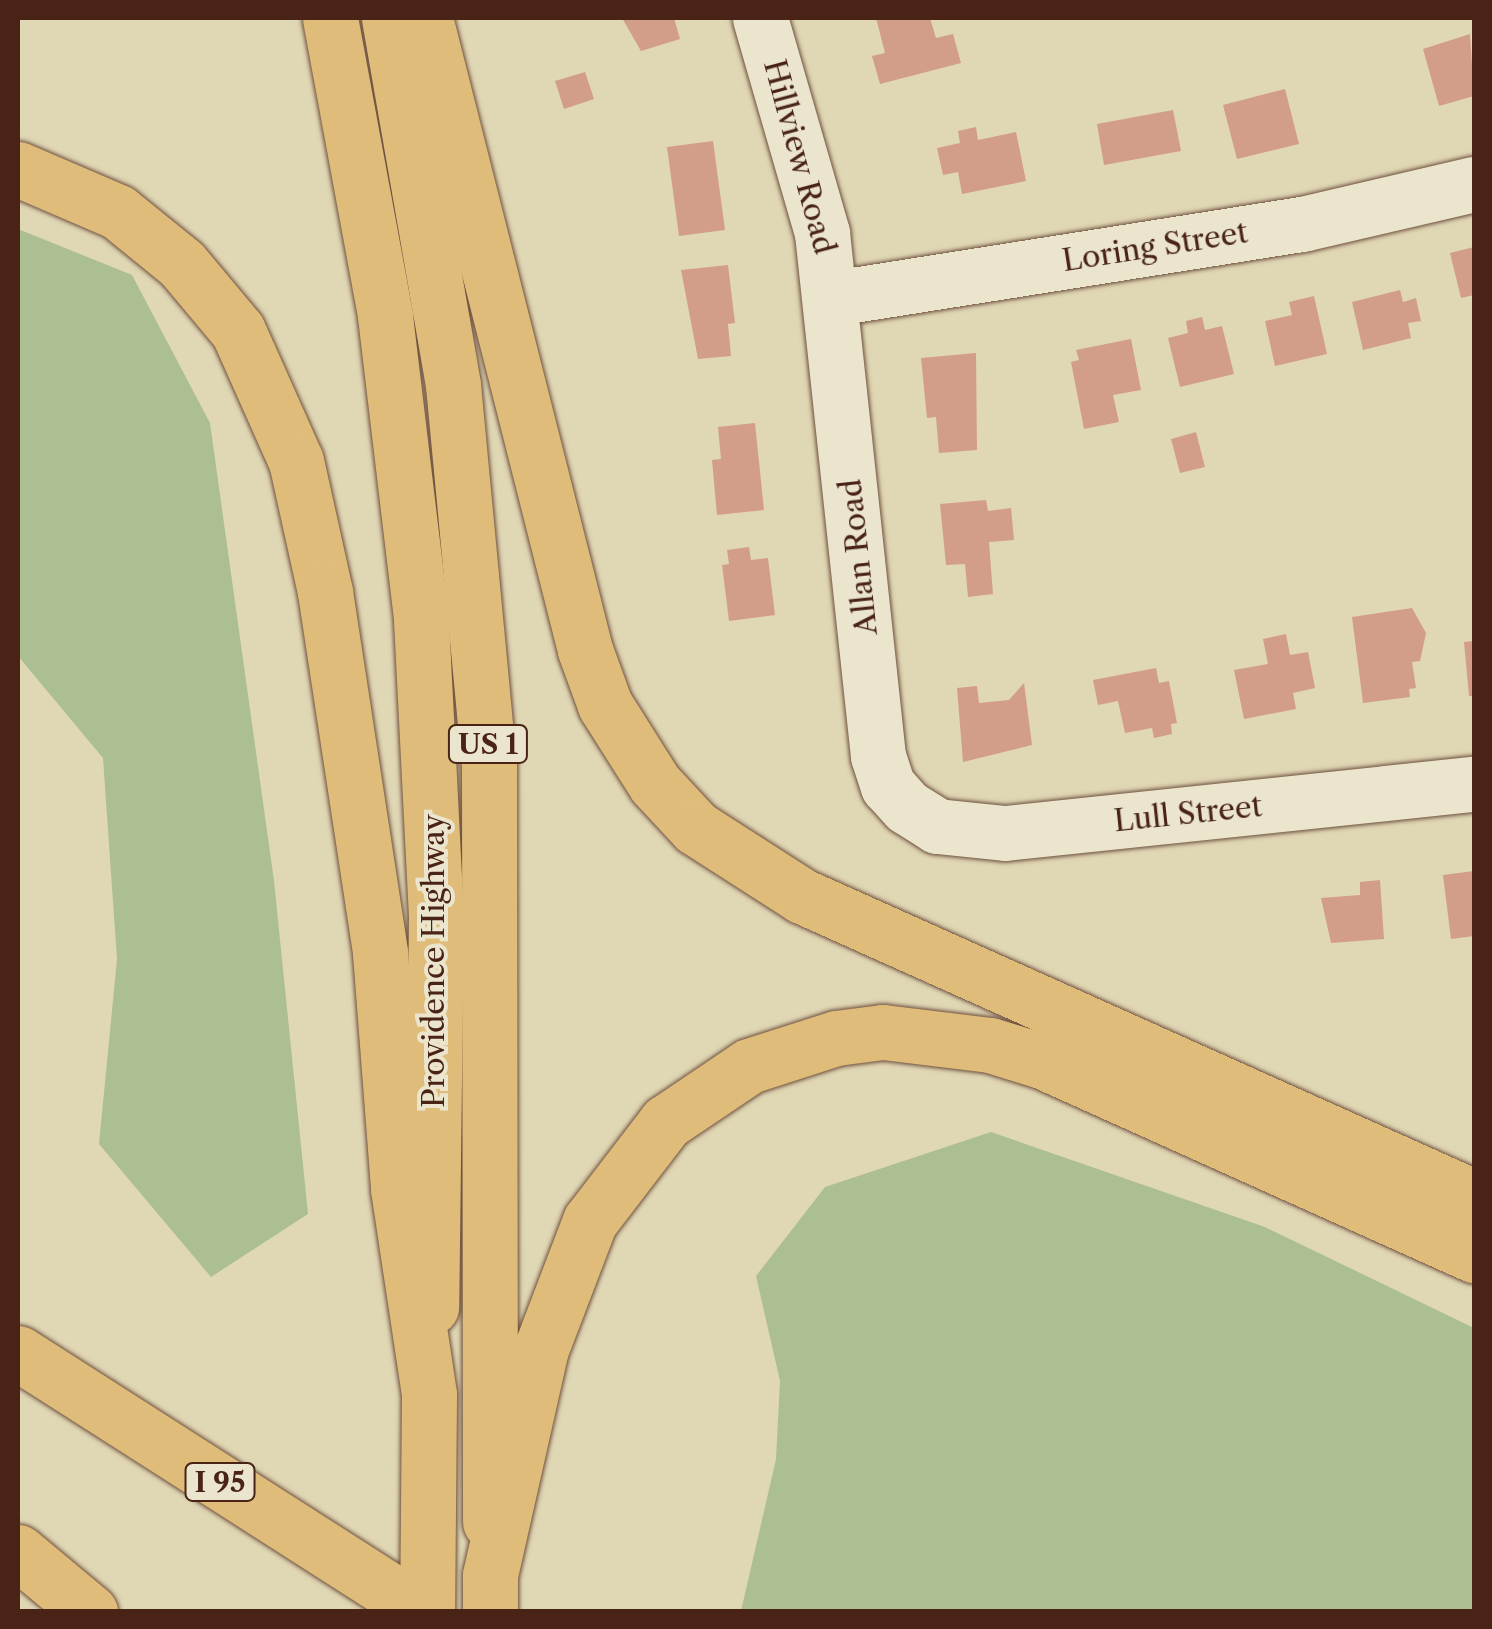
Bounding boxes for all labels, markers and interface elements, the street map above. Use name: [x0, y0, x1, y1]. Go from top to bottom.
street label: Hillview Road: [756, 55, 842, 259]
street label: Loring Street: [1060, 215, 1250, 279]
street label: Allan Road: [833, 477, 885, 637]
road number: US 1: [446, 721, 530, 767]
street label: Lull Street: [1112, 788, 1264, 840]
street label: Providence Highway: [416, 814, 452, 1108]
road number: I 95: [182, 1459, 258, 1505]

